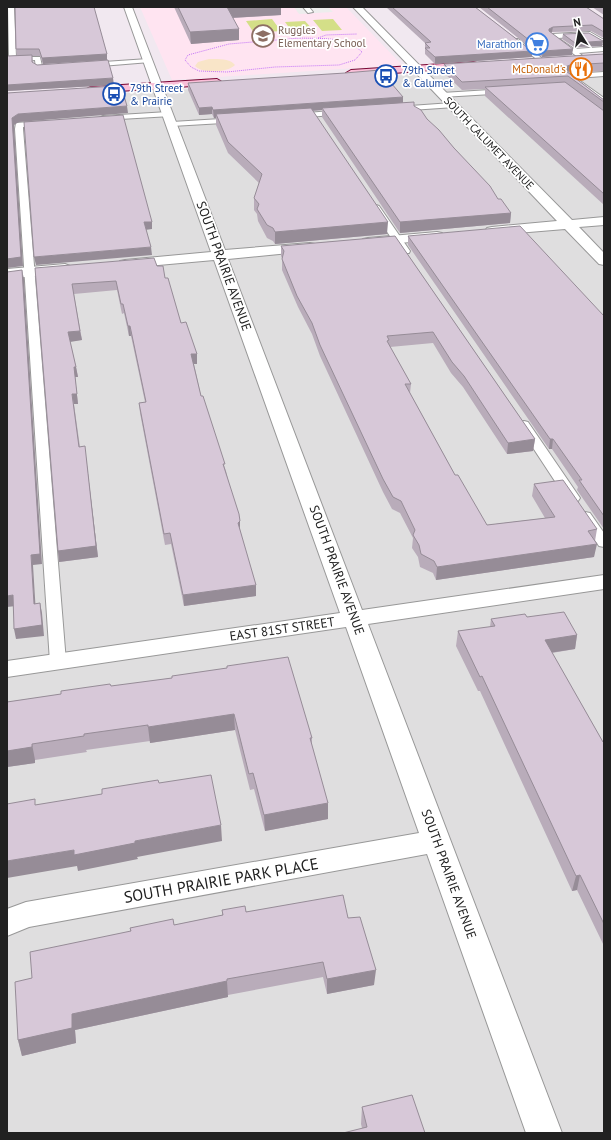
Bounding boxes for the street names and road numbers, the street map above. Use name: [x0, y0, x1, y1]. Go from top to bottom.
street label: SOUTH CALUMET AVENUE: [441, 94, 537, 192]
street label: SOUTH PRAIRIE AVENUE: [193, 199, 255, 333]
street label: SOUTH PRAIRIE AVENUE: [306, 503, 368, 637]
street label: EAST 81ST STREET: [228, 613, 336, 645]
street label: SOUTH PRAIRIE AVENUE: [418, 807, 480, 941]
street label: SOUTH PRAIRIE PARK PLACE: [122, 853, 320, 907]

